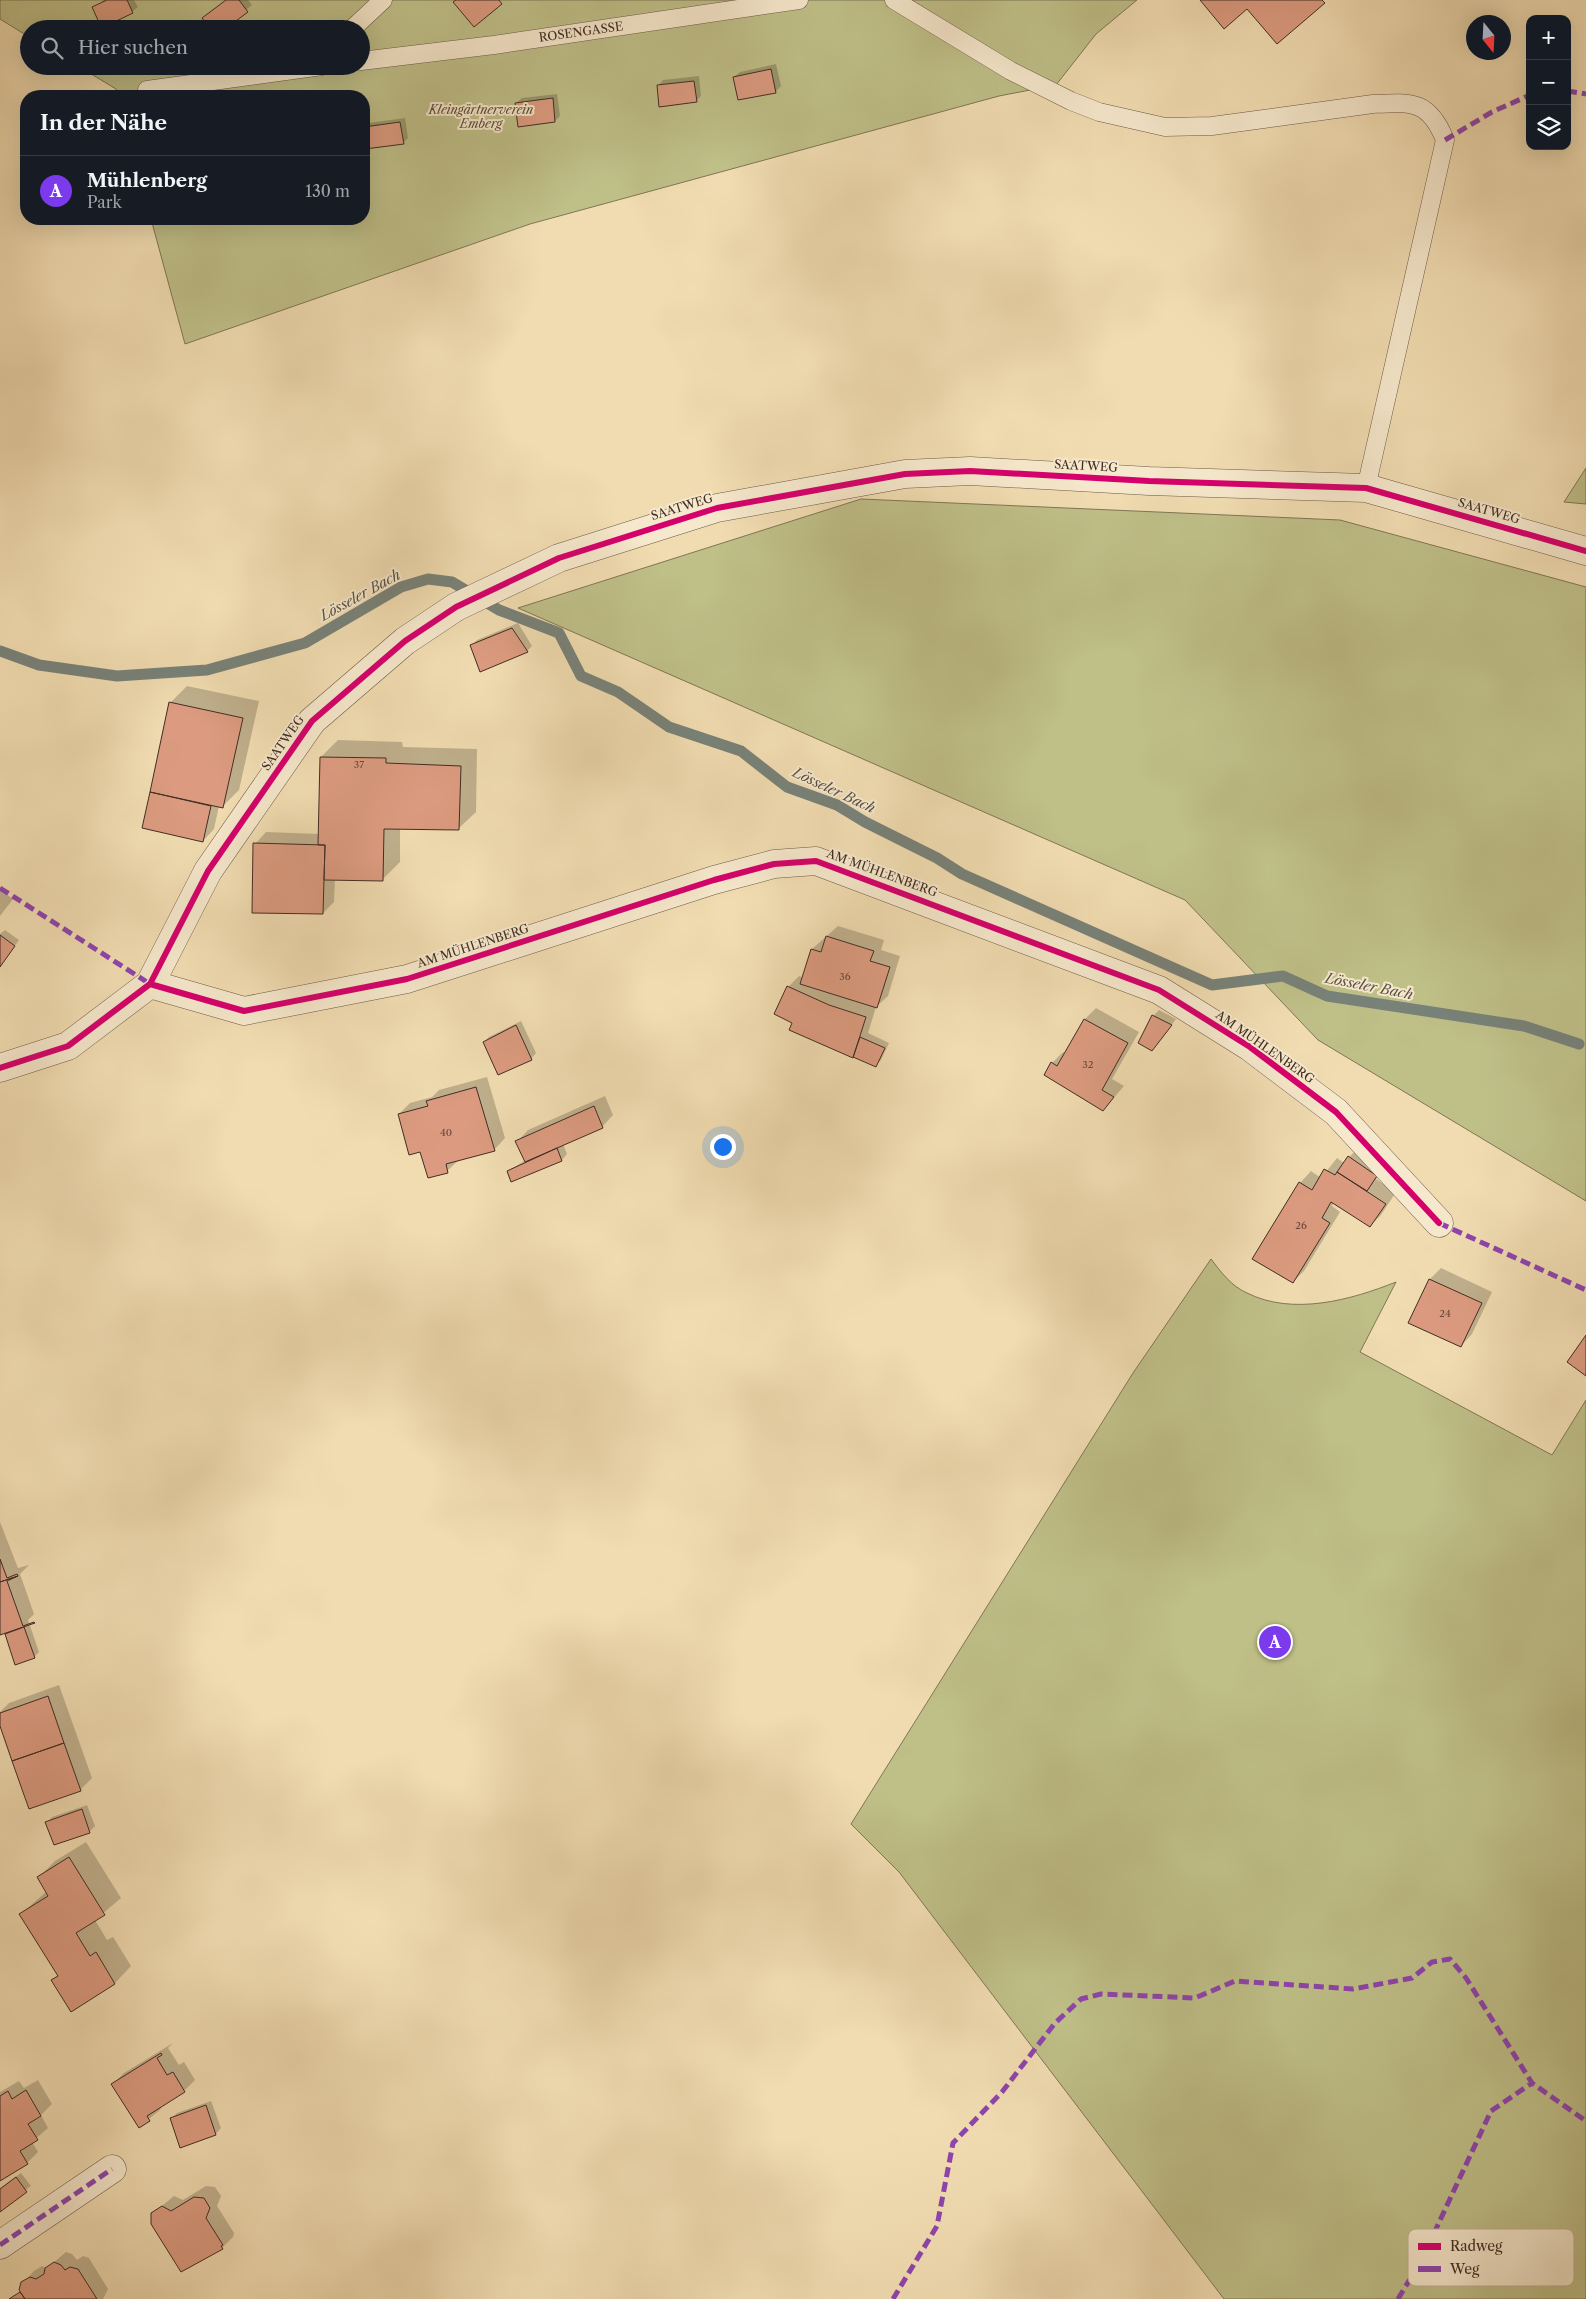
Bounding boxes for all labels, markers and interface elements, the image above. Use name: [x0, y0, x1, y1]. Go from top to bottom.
north arrow: [1466, 15, 1511, 60]
map controls: [1526, 15, 1571, 150]
button: +: [1526, 15, 1571, 60]
street label: ROSENGASSE: [538, 18, 624, 45]
search box: [20, 20, 370, 75]
icon: search: [38, 34, 66, 62]
text: Hier suchen: [78, 36, 188, 59]
button: −: [1526, 60, 1571, 105]
park label: Kleingärtnerverein Emberg: [428, 102, 533, 131]
button: layers: [1526, 105, 1571, 150]
text: In der Nähe: [40, 110, 167, 135]
text: Mühlenberg: [87, 169, 207, 192]
text: A: [50, 181, 62, 201]
text: 130 m: [305, 181, 350, 201]
text: Park: [87, 192, 122, 212]
street label: SAATWEG: [1054, 456, 1119, 475]
street label: SAATWEG: [649, 490, 715, 523]
street label: SAATWEG: [1456, 495, 1522, 527]
water label: Lösseler Bach: [316, 566, 403, 625]
street label: SAATWEG: [258, 712, 307, 773]
house number: 37: [354, 758, 364, 771]
water label: Lösseler Bach: [789, 763, 878, 817]
street label: AM MÜHLENBERG: [824, 844, 940, 900]
street label: AM MÜHLENBERG: [414, 919, 531, 971]
water label: Lösseler Bach: [1323, 968, 1414, 1003]
house number: 36: [839, 970, 851, 983]
street label: AM MÜHLENBERG: [1212, 1006, 1318, 1086]
house number: 32: [1082, 1058, 1094, 1071]
house number: 40: [440, 1126, 452, 1139]
your location: [710, 1134, 736, 1160]
house number: 26: [1295, 1219, 1307, 1232]
house number: 24: [1439, 1307, 1451, 1320]
pin: A: [1259, 1623, 1291, 1661]
legend: [1408, 2229, 1574, 2286]
text: Radweg: [1450, 2237, 1503, 2255]
text: Weg: [1449, 2260, 1480, 2278]

